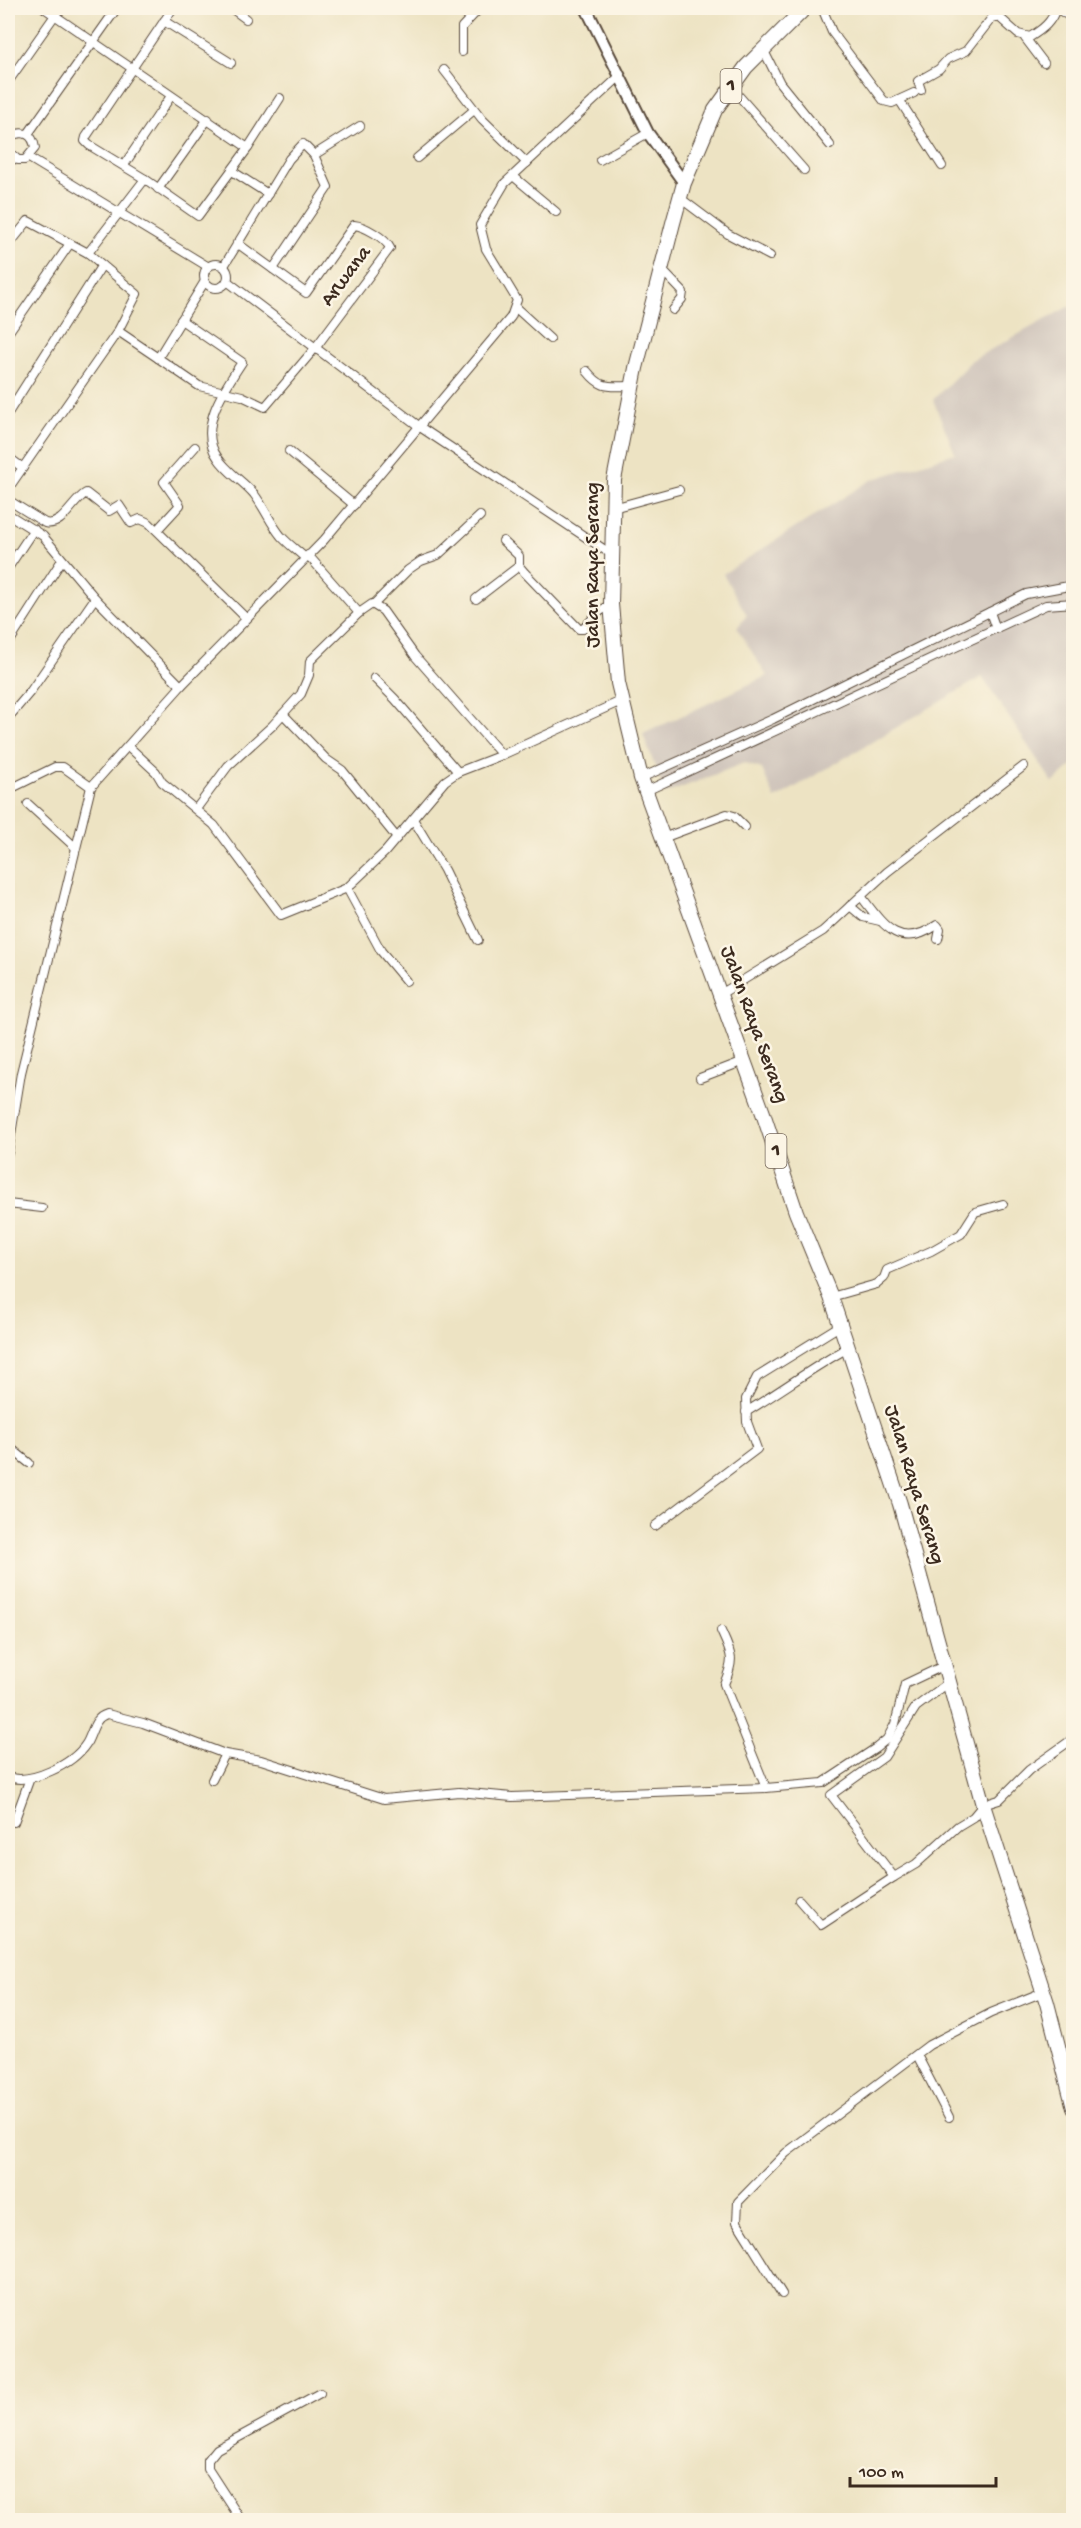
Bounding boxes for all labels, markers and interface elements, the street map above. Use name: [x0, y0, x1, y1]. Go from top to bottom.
road number: 1: [720, 69, 742, 103]
street label: Arwana: [316, 241, 379, 312]
street label: Jalan Raya Serang: [582, 482, 607, 648]
street label: Jalan Raya Serang: [713, 943, 793, 1107]
road number: 1: [766, 1134, 786, 1168]
street label: Jalan Raya Serang: [877, 1402, 949, 1568]
scale bar: [850, 2450, 996, 2488]
text: 100 m: [858, 2463, 904, 2484]

